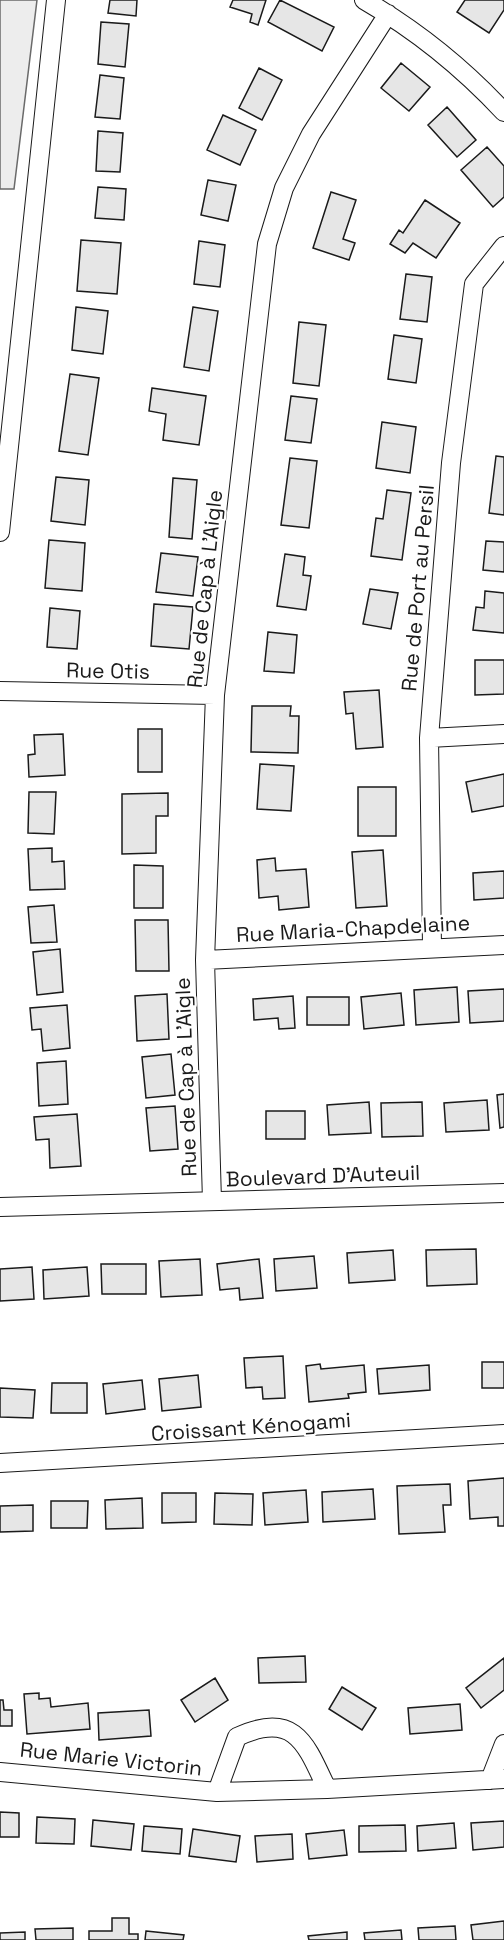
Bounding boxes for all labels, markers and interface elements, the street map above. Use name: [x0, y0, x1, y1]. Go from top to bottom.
street label: Rue de Port au Persil: [395, 483, 440, 692]
street label: Rue de Cap à L'Aigle: [181, 488, 228, 690]
street label: Rue Otis: [66, 656, 150, 685]
street label: Rue Maria-Chapdelaine: [235, 909, 471, 948]
street label: Rue de Cap à L'Aigle: [169, 977, 202, 1177]
street label: Boulevard D'Auteuil: [225, 1159, 421, 1192]
street label: Croissant Kénogami: [150, 1406, 352, 1447]
street label: Rue Marie Victorin: [19, 1735, 204, 1782]

